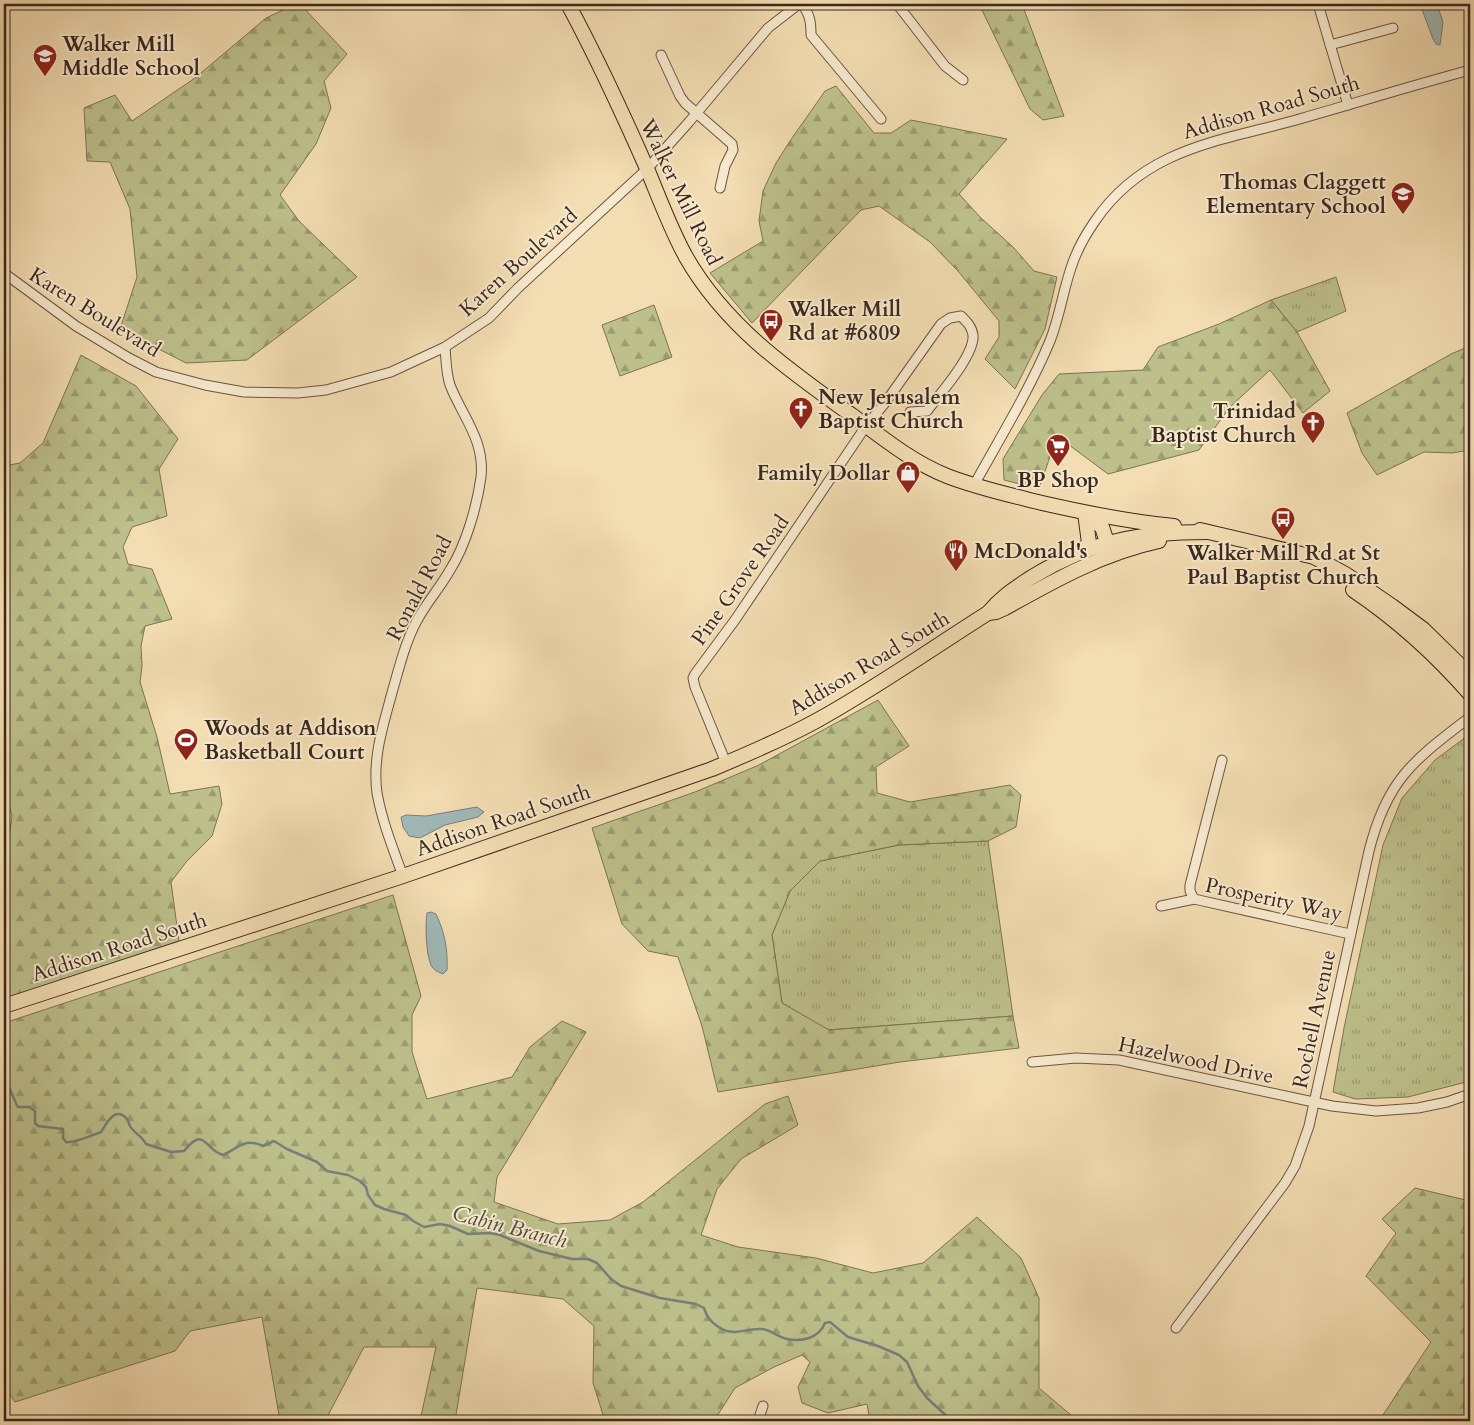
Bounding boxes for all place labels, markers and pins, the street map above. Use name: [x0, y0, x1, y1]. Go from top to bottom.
place label: Walker Mill Middle School: [61, 30, 200, 83]
school or university icon: Walker Mill Middle School: [32, 43, 58, 77]
place label: Thomas Claggett Elementary School: [1206, 168, 1387, 221]
school or university icon: Thomas Claggett Elementary School: [1390, 181, 1416, 215]
place label: Walker Mill Rd at #6809: [787, 295, 901, 348]
bus stop icon: Walker Mill Rd at #6809: [758, 308, 784, 342]
place label: New Jerusalem Baptist Church: [818, 383, 963, 436]
church icon: New Jerusalem Baptist Church: [788, 396, 814, 430]
place label: Trinidad Baptist Church: [1151, 397, 1296, 450]
church icon: Trinidad Baptist Church: [1300, 410, 1326, 444]
supermarket icon: BP Shop: [1045, 433, 1071, 467]
place label: Family Dollar: [757, 459, 891, 488]
shop icon: Family Dollar: [895, 460, 921, 494]
place label: BP Shop: [1017, 466, 1099, 495]
bus stop icon: Walker Mill Rd at St Paul Baptist Church: [1270, 506, 1296, 540]
place label: McDonald's: [974, 537, 1088, 566]
restaurant icon: McDonald's: [943, 538, 969, 572]
place label: Walker Mill Rd at St Paul Baptist Church: [1185, 539, 1380, 592]
place label: Woods at Addison Basketball Court: [203, 714, 377, 767]
sports icon: Woods at Addison Basketball Court: [173, 727, 199, 761]

